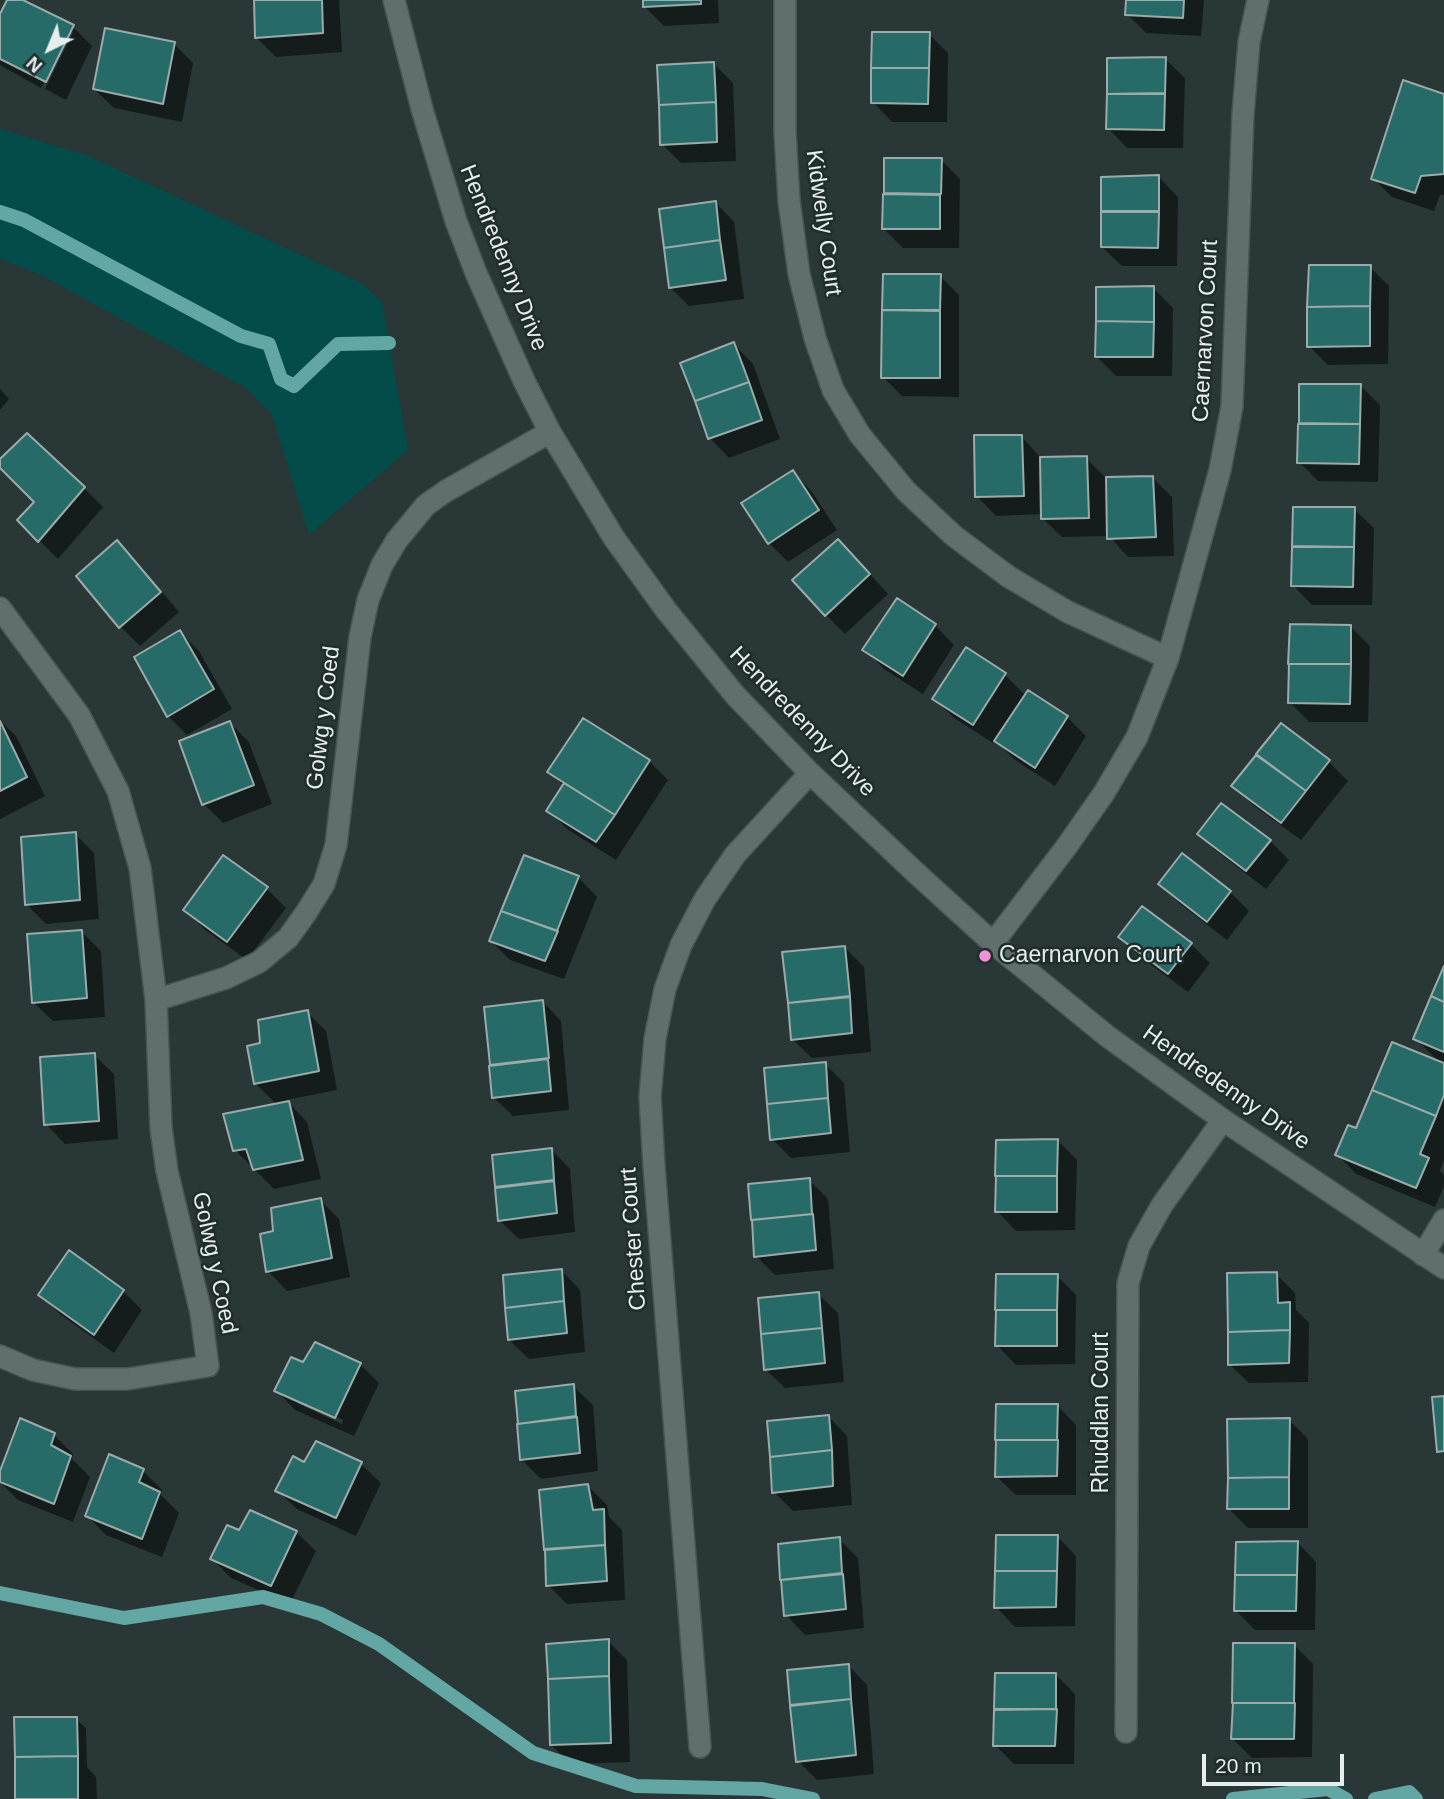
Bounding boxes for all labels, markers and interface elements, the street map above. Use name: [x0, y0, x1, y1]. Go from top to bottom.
north arrow: [14, 14, 84, 84]
text: N: [22, 52, 47, 77]
street label: Kidwelly Court: [799, 148, 847, 298]
street label: Hendredenny Drive: [453, 161, 553, 355]
street label: Caernarvon Court: [1187, 239, 1225, 423]
street label: Hendredenny Drive: [723, 641, 881, 803]
street label: Golwg y Coed: [302, 645, 346, 791]
place label: Caernarvon Court: [999, 942, 1182, 970]
marker: Caernarvon Court: [977, 948, 993, 964]
street label: Hendredenny Drive: [1137, 1020, 1315, 1156]
street label: Chester Court: [615, 1167, 653, 1311]
street label: Golwg y Coed: [185, 1189, 243, 1337]
street label: Rhuddlan Court: [1088, 1332, 1116, 1494]
scale bar: [1206, 1740, 1348, 1784]
text: 20 m: [1215, 1754, 1262, 1777]

